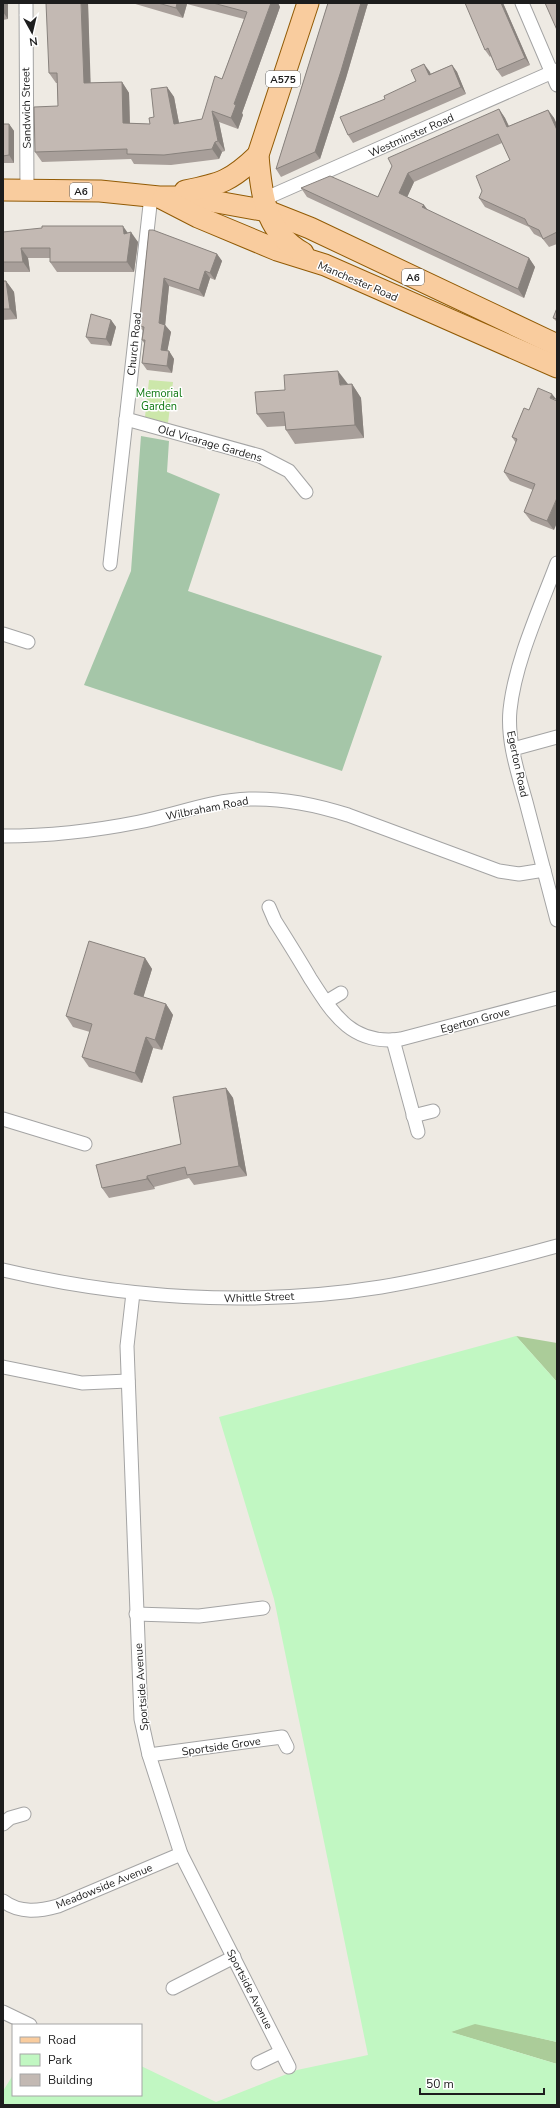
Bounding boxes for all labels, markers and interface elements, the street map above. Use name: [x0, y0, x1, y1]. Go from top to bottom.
north arrow: [12, 12, 52, 52]
text: N: [28, 33, 38, 49]
street label: Sandwich Street: [18, 67, 35, 149]
road number: A575: [266, 71, 300, 87]
street label: Westminster Road: [366, 110, 456, 161]
road number: A6: [70, 183, 92, 199]
street label: Manchester Road: [315, 258, 400, 305]
road number: A6: [402, 269, 424, 285]
street label: Church Road: [124, 312, 145, 376]
park label: Memorial Garden: [136, 386, 183, 414]
street label: Old Vicarage Gardens: [156, 421, 264, 466]
street label: Egerton Road: [503, 730, 532, 799]
street label: Wilbraham Road: [164, 793, 250, 824]
street label: Egerton Grove: [439, 1004, 512, 1037]
street label: Whittle Street: [224, 1289, 295, 1306]
street label: Sportside Avenue: [131, 1643, 152, 1731]
street label: Sportside Grove: [181, 1734, 262, 1759]
street label: Meadowside Avenue: [54, 1860, 155, 1913]
street label: Sportside Avenue: [223, 1947, 276, 2032]
legend: [12, 2024, 142, 2096]
text: Road: [48, 2032, 76, 2048]
text: Park: [48, 2052, 73, 2068]
scale bar: [420, 2070, 544, 2096]
text: Building: [48, 2072, 93, 2088]
text: 50 m: [426, 2076, 454, 2092]

